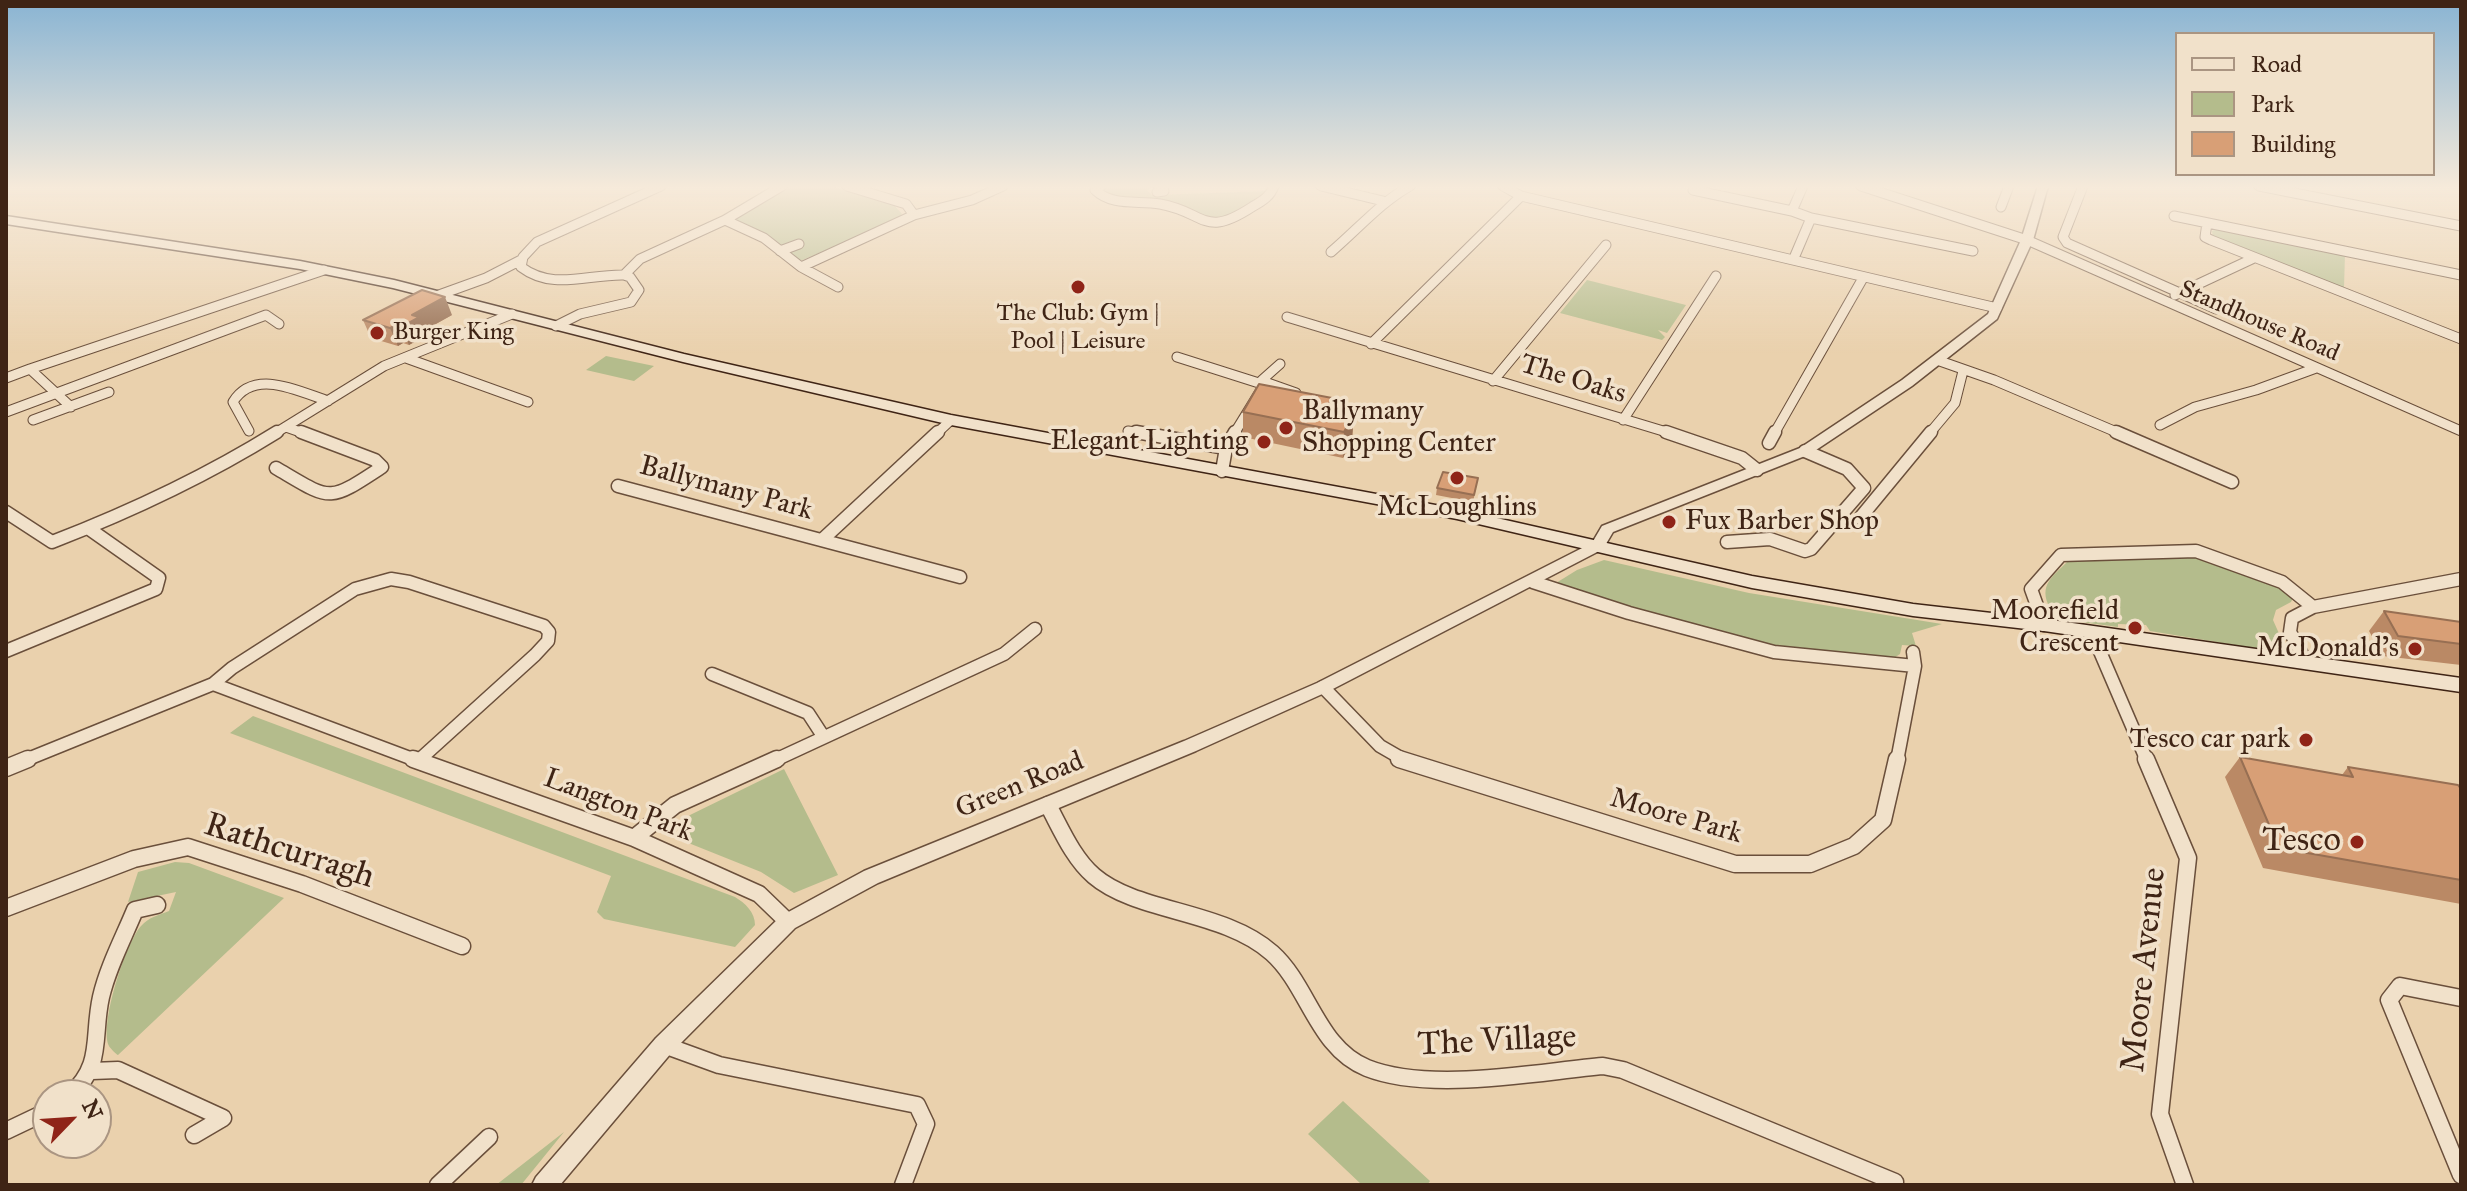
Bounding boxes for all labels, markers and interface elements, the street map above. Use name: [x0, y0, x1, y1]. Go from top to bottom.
legend: [2175, 32, 2435, 176]
text: Road: [2251, 49, 2302, 79]
text: Park: [2251, 89, 2294, 119]
text: Building: [2251, 129, 2336, 159]
street label: Standhouse Road: [2175, 275, 2343, 369]
marker: The Club: Gym | Pool | Leisure: [1069, 278, 1087, 296]
place label: The Club: Gym | Pool | Leisure: [997, 300, 1159, 356]
place label: Burger King: [393, 319, 514, 347]
marker: Burger King: [368, 324, 386, 342]
street label: The Oaks: [1516, 348, 1630, 412]
place label: Ballymany Shopping Center: [1302, 395, 1496, 461]
marker: Ballymany Shopping Center: [1277, 419, 1295, 437]
place label: Elegant Lighting: [1050, 425, 1248, 459]
marker: Elegant Lighting: [1255, 433, 1273, 451]
street label: Ballymany Park: [636, 450, 816, 528]
marker: McLoughlins: [1448, 469, 1466, 487]
place label: McLoughlins: [1377, 491, 1537, 525]
place label: Fux Barber Shop: [1685, 505, 1879, 539]
marker: Fux Barber Shop: [1660, 513, 1678, 531]
place label: Moorefield Crescent: [1991, 595, 2119, 661]
marker: Moorefield Crescent: [2126, 619, 2144, 637]
place label: McDonald's: [2257, 632, 2399, 666]
marker: McDonald's: [2406, 640, 2424, 658]
place label: Tesco car park: [2130, 723, 2290, 757]
marker: Tesco car park: [2297, 731, 2315, 749]
street label: Green Road: [951, 745, 1089, 827]
street label: Langton Park: [539, 762, 697, 850]
street label: Moore Park: [1606, 782, 1746, 852]
street label: Rathcurragh: [199, 805, 379, 899]
place label: Tesco: [2262, 822, 2341, 862]
marker: Tesco: [2348, 833, 2366, 851]
street label: Moore Avenue: [2114, 866, 2176, 1074]
street label: The Village: [1416, 1017, 1578, 1067]
north arrow: [32, 1079, 112, 1159]
text: N: [76, 1095, 109, 1124]

